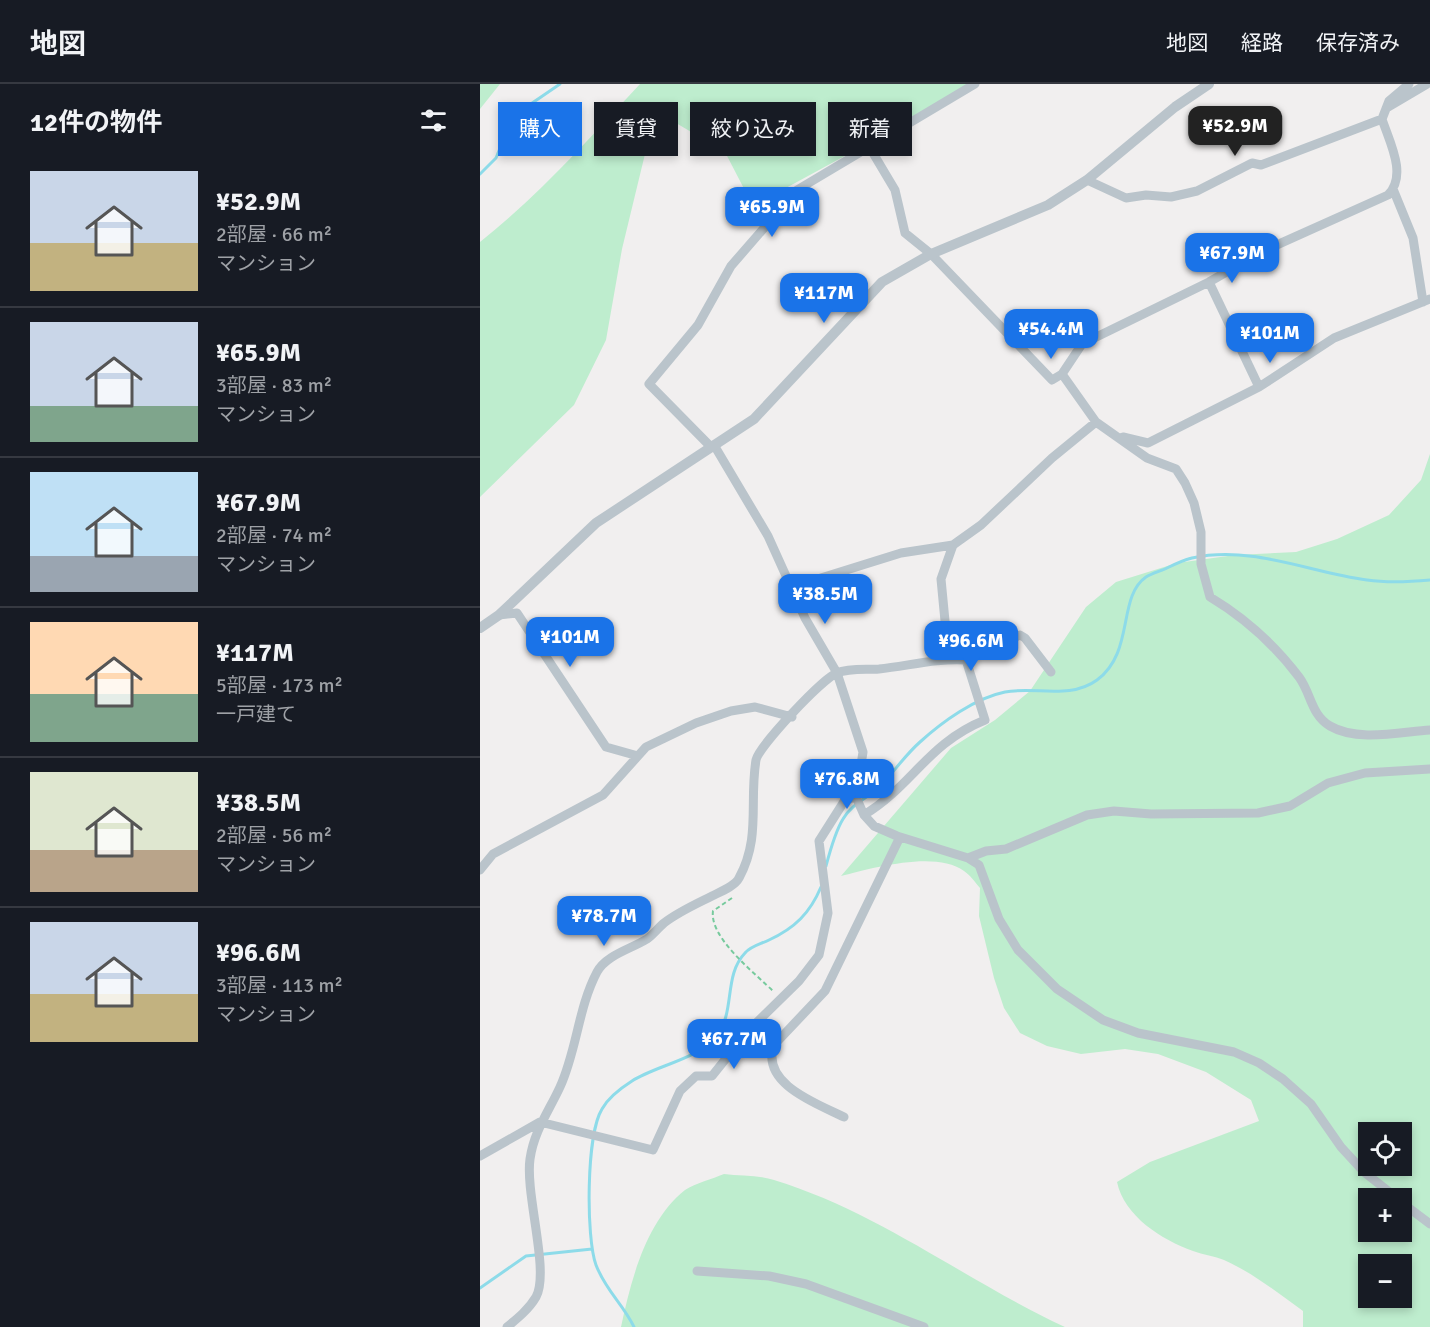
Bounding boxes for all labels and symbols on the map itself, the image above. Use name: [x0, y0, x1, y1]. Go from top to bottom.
pin: ¥52.9M: [1186, 106, 1284, 157]
pin: ¥65.9M: [723, 187, 821, 238]
pin: ¥67.9M: [1183, 233, 1281, 284]
pin: ¥117M: [782, 273, 866, 324]
pin: ¥54.4M: [1002, 309, 1100, 360]
pin: ¥101M: [1228, 313, 1312, 364]
pin: ¥38.5M: [776, 574, 874, 625]
pin: ¥101M: [528, 617, 612, 668]
pin: ¥96.6M: [922, 621, 1020, 672]
pin: ¥76.8M: [798, 759, 896, 810]
pin: ¥78.7M: [555, 896, 653, 947]
pin: ¥67.7M: [685, 1019, 783, 1070]

